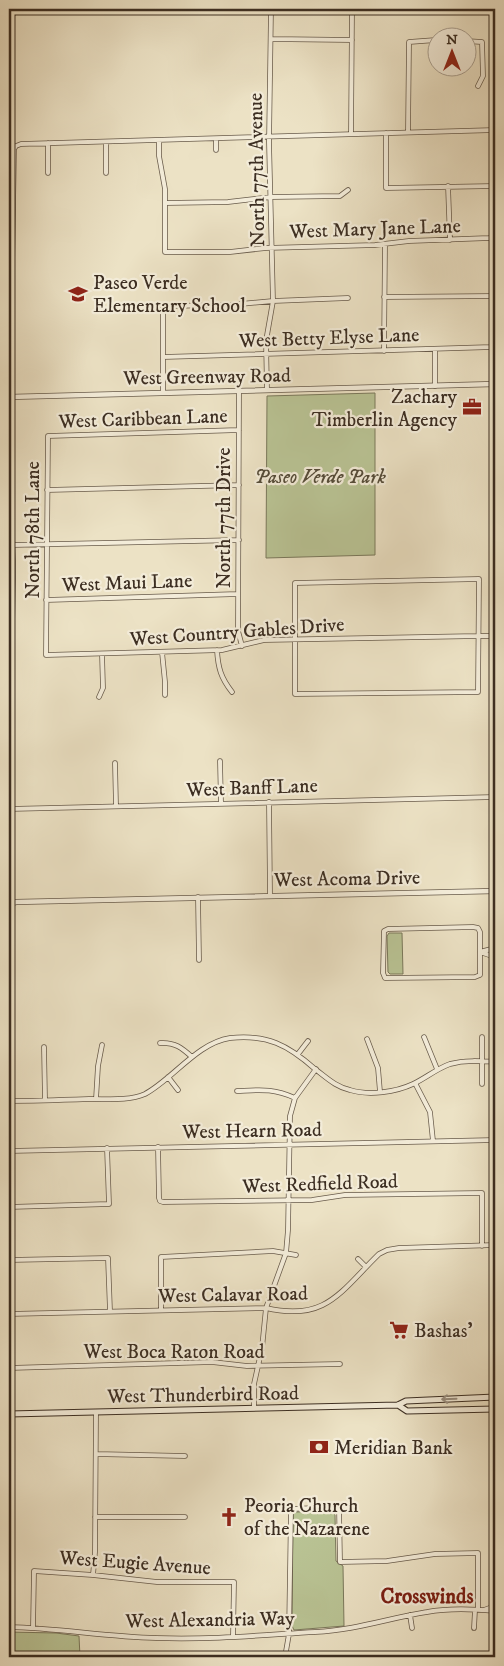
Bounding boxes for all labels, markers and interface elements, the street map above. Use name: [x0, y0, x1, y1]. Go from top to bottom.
north arrow: [426, 28, 476, 78]
text: N: [446, 31, 458, 49]
street label: North 77th Avenue: [244, 93, 271, 247]
street label: West Mary Jane Lane: [288, 214, 461, 245]
place label: Paseo Verde Elementary School: [93, 271, 246, 319]
school or university icon: Paseo Verde Elementary School: [67, 283, 89, 305]
street label: West Betty Elyse Lane: [237, 323, 420, 354]
street label: West Greenway Road: [122, 364, 291, 391]
place label: Zachary Timberlin Agency: [312, 385, 457, 433]
office icon: Zachary Timberlin Agency: [461, 396, 483, 418]
street label: West Caribbean Lane: [57, 404, 228, 435]
street label: North 77th Drive: [212, 447, 237, 589]
street label: North 78th Lane: [21, 461, 46, 599]
park label: Paseo Verde Park: [254, 465, 386, 490]
street label: West Maui Lane: [60, 569, 193, 598]
street label: West Country Gables Drive: [128, 613, 345, 653]
street label: West Banff Lane: [185, 774, 318, 803]
street label: West Acoma Drive: [273, 866, 420, 893]
street label: West Hearn Road: [181, 1118, 322, 1145]
street label: West Redfield Road: [241, 1169, 398, 1200]
street label: West Calavar Road: [157, 1282, 308, 1309]
supermarket icon: Bashas': [388, 1319, 410, 1341]
place label: Bashas': [414, 1319, 473, 1344]
street label: West Boca Raton Road: [83, 1340, 264, 1365]
street label: West Thunderbird Road: [106, 1381, 299, 1410]
one-way arrow: [441, 1394, 457, 1404]
bank icon: Meridian Bank: [308, 1436, 330, 1458]
place label: Meridian Bank: [334, 1436, 453, 1461]
place label: Peoria Church of the Nazarene: [244, 1494, 370, 1542]
church icon: Peoria Church of the Nazarene: [218, 1506, 240, 1528]
street label: West Eugie Avenue: [57, 1546, 212, 1581]
district label: Crosswinds: [380, 1584, 474, 1610]
street label: West Alexandria Way: [124, 1607, 295, 1634]

